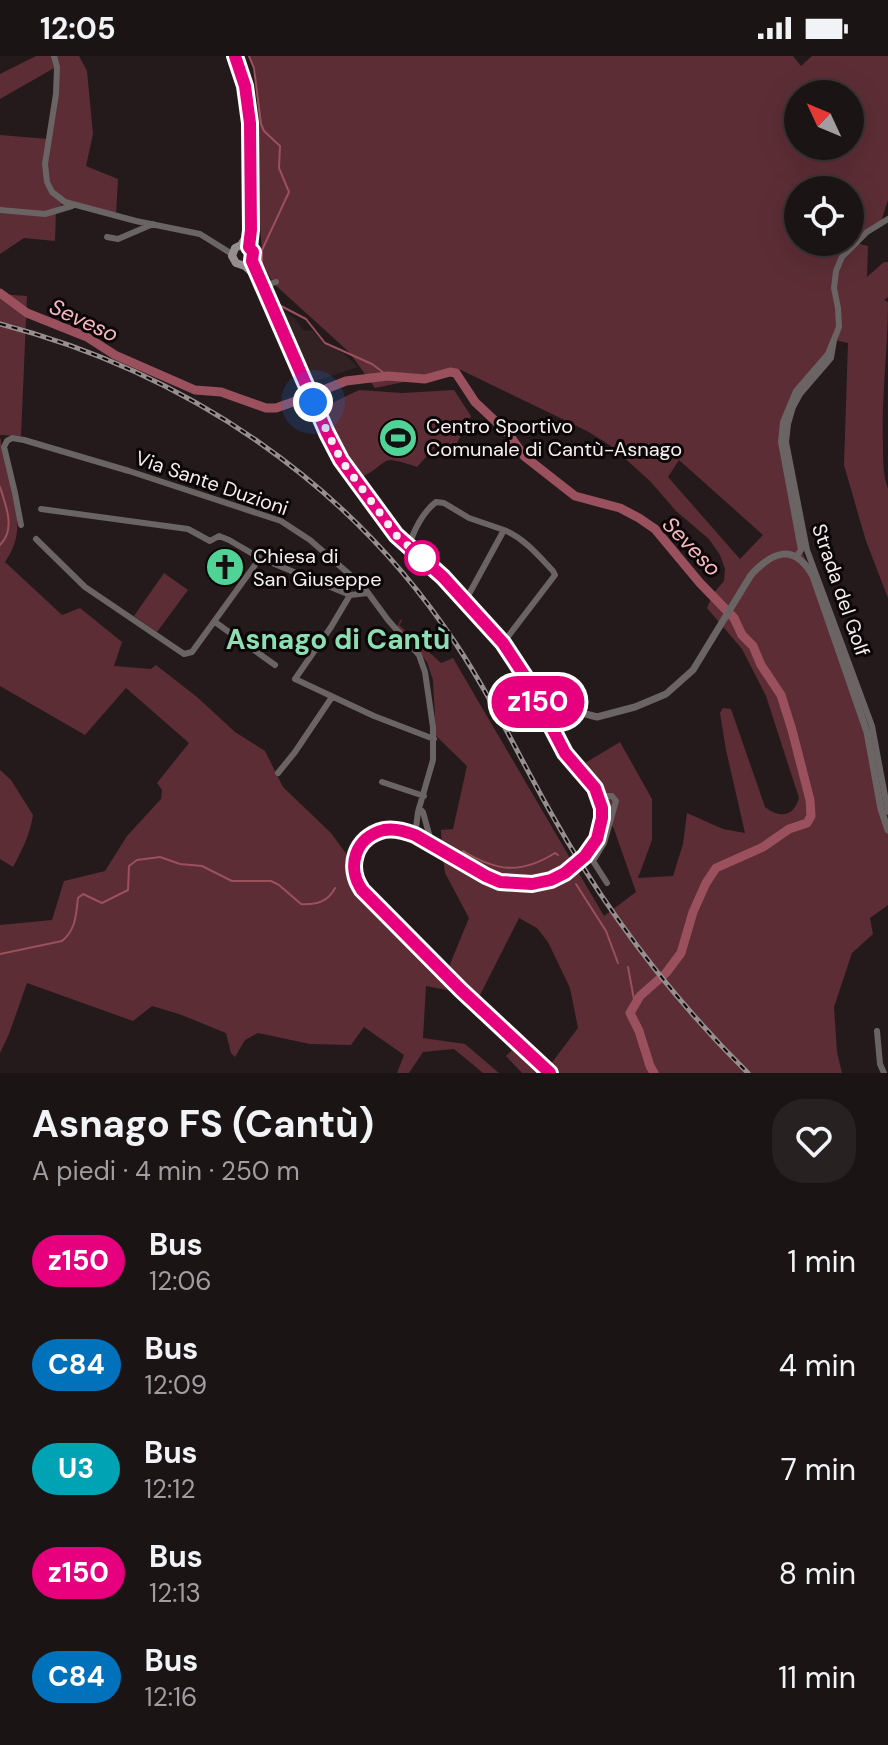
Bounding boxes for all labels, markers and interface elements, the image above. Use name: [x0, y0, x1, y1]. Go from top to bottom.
text: 12:05: [40, 9, 116, 48]
north arrow: [784, 80, 864, 160]
map controls: [784, 80, 864, 256]
button: locate: [784, 176, 864, 256]
water label: Seveso: [45, 292, 123, 349]
your location: [293, 382, 333, 422]
place label: Centro Sportivo Comunale di Cantù-Asnago: [426, 413, 682, 462]
sports icon: Centro Sportivo Comunale di Cantù-Asnago: [377, 417, 419, 459]
street label: Via Sante Duzioni: [132, 445, 292, 521]
water label: Seveso: [656, 510, 727, 583]
street label: Strada del Golf: [806, 520, 876, 660]
unlabelled marker: [405, 541, 439, 575]
place label: Chiesa di San Giuseppe: [253, 543, 382, 592]
church icon: Chiesa di San Giuseppe: [204, 546, 246, 588]
district label: Asnago di Cantù: [226, 621, 450, 658]
line badge: z150: [482, 676, 594, 728]
text: z150: [507, 683, 569, 720]
text: Asnago FS (Cantù): [32, 1099, 374, 1149]
button: heart: [772, 1099, 856, 1183]
text: A piedi · 4 min · 250 m: [32, 1154, 300, 1188]
text: Bus: [149, 1225, 203, 1264]
text: z150: [48, 1242, 109, 1279]
text: 1 min: [788, 1242, 856, 1281]
text: 12:06: [149, 1264, 212, 1298]
text: Bus: [145, 1329, 198, 1368]
text: C84: [48, 1346, 105, 1383]
text: 4 min: [779, 1346, 856, 1385]
text: 12:09: [145, 1368, 207, 1402]
text: Bus: [144, 1433, 198, 1472]
text: U3: [58, 1450, 94, 1487]
text: 7 min: [781, 1450, 856, 1489]
text: 12:12: [144, 1472, 195, 1506]
text: Bus: [149, 1537, 203, 1576]
text: z150: [48, 1554, 109, 1591]
text: 8 min: [779, 1554, 856, 1593]
text: 12:13: [149, 1576, 201, 1610]
text: Bus: [145, 1641, 198, 1680]
text: C84: [48, 1658, 105, 1695]
text: 11 min: [778, 1658, 856, 1697]
text: 12:16: [145, 1680, 197, 1714]

